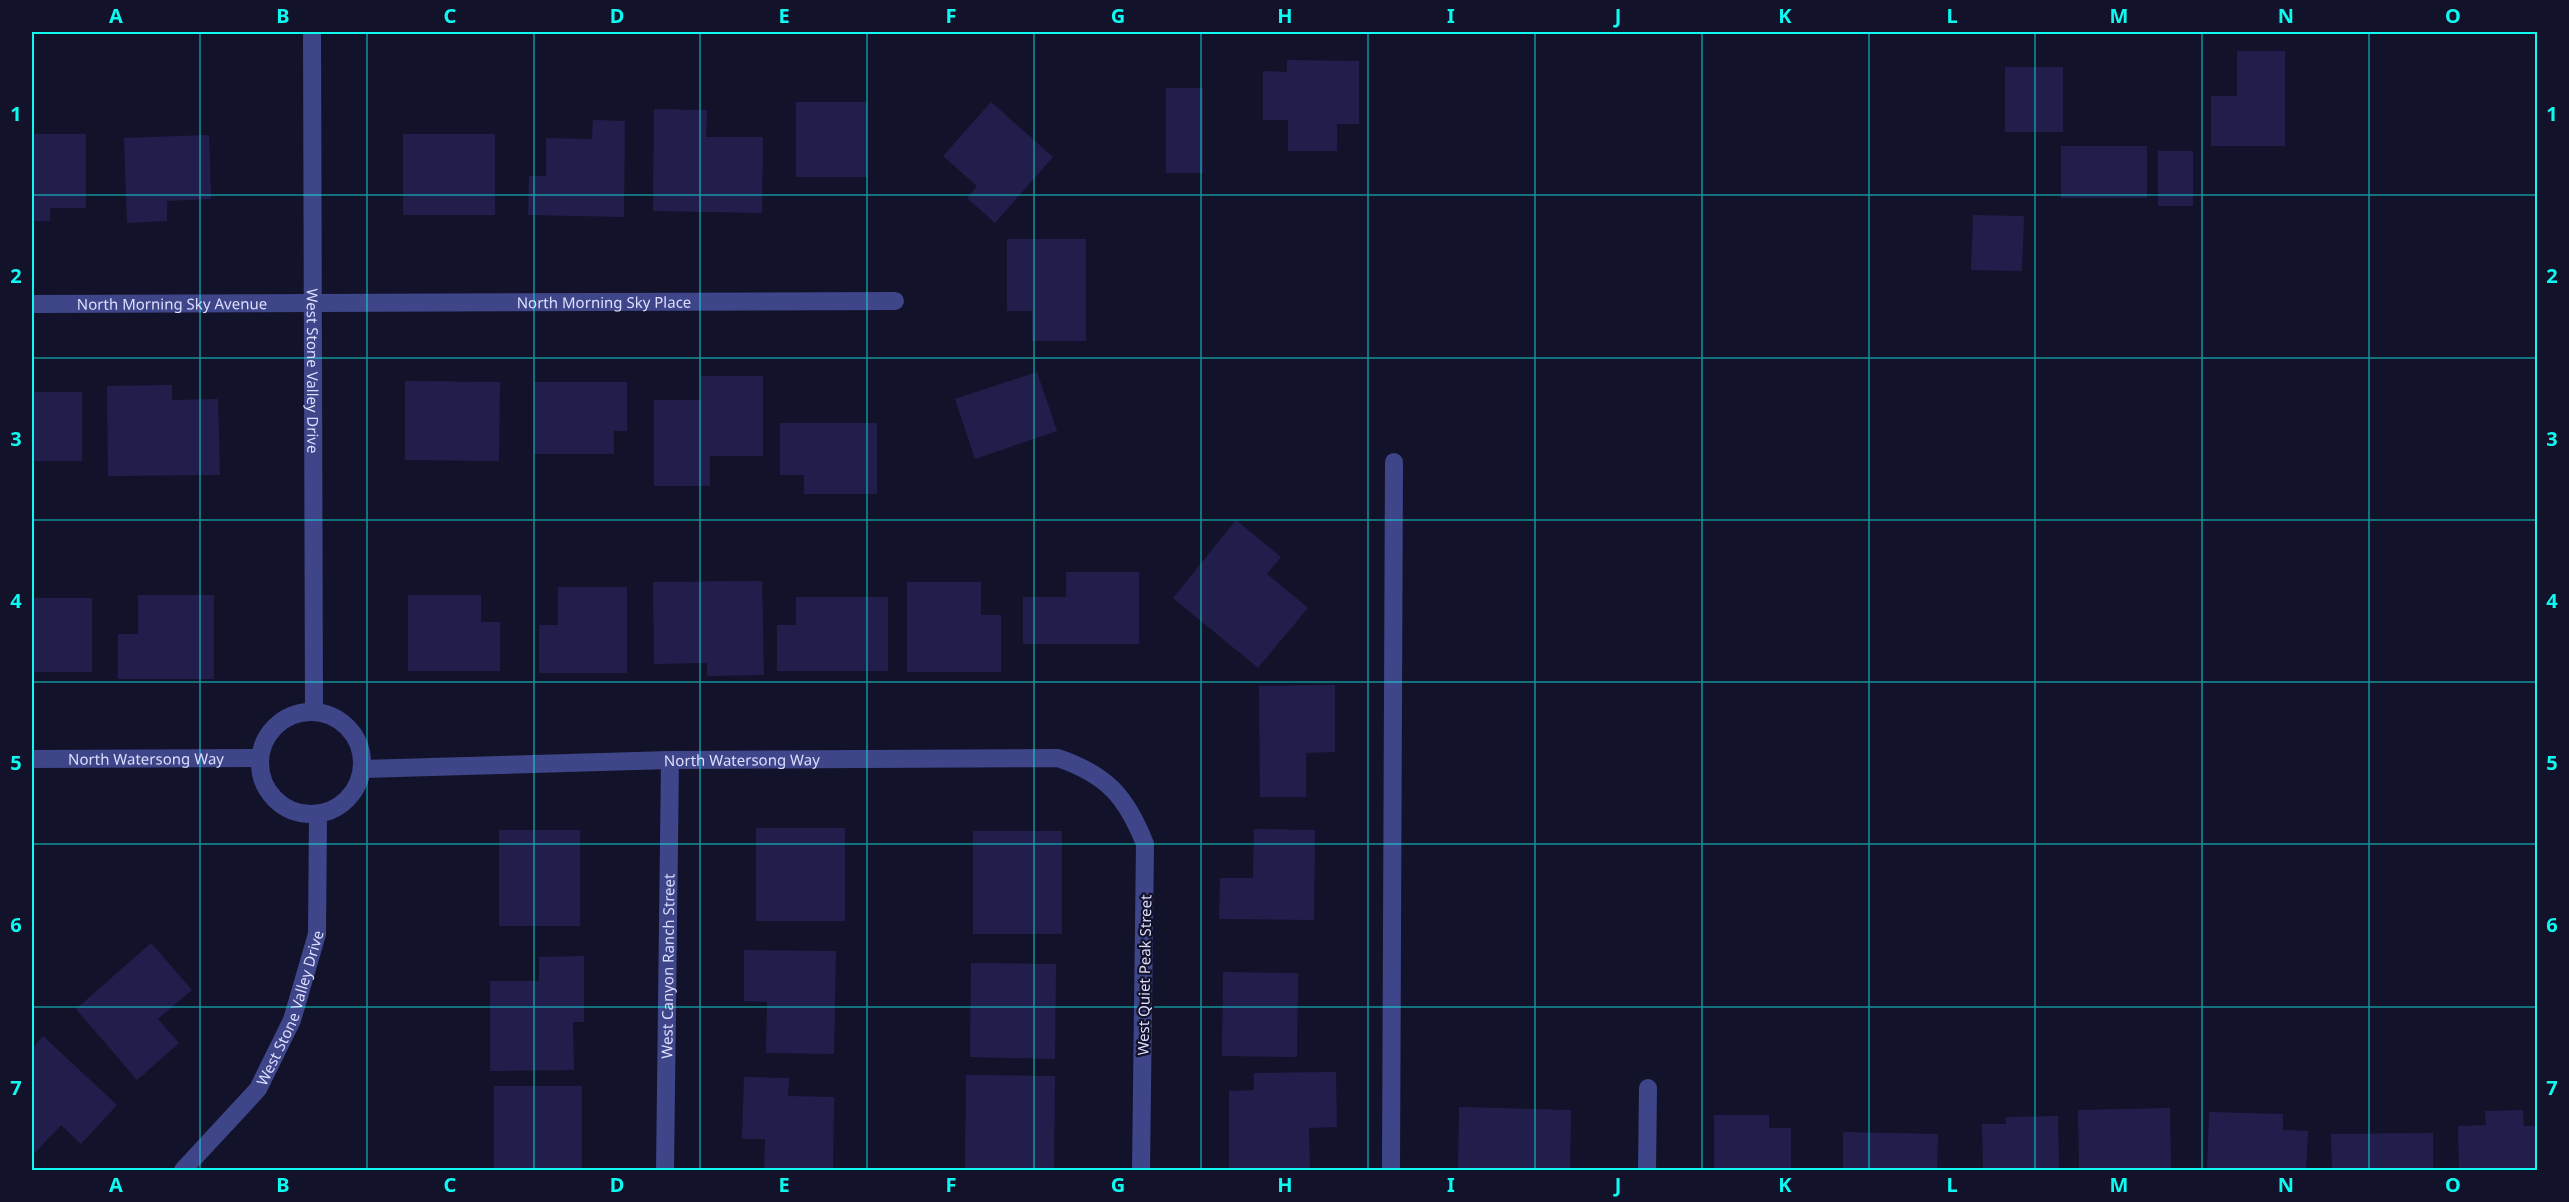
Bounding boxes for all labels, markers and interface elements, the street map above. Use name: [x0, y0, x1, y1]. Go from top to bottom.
text: A: [109, 2, 123, 29]
text: B: [276, 2, 290, 29]
text: C: [444, 2, 457, 29]
text: D: [610, 2, 624, 29]
text: E: [778, 2, 790, 29]
text: F: [946, 2, 956, 29]
text: G: [1111, 2, 1125, 29]
text: H: [1277, 2, 1293, 29]
text: I: [1447, 2, 1455, 29]
text: J: [1613, 2, 1621, 29]
text: K: [1778, 2, 1792, 29]
text: L: [1946, 2, 1958, 29]
text: M: [2110, 2, 2128, 29]
text: N: [2278, 2, 2294, 29]
text: O: [2445, 2, 2461, 29]
text: 1: [10, 100, 22, 127]
text: 1: [2546, 100, 2558, 127]
text: 2: [10, 262, 22, 289]
text: 2: [2546, 262, 2558, 289]
street label: West Stone Valley Drive: [303, 289, 323, 453]
street label: North Morning Sky Place: [517, 292, 691, 312]
street label: North Morning Sky Avenue: [77, 293, 267, 314]
text: 3: [10, 425, 22, 452]
text: 3: [2546, 425, 2558, 452]
text: 4: [10, 587, 22, 614]
text: 4: [2546, 587, 2558, 614]
street label: North Watersong Way: [68, 748, 224, 769]
text: 5: [10, 749, 22, 776]
street label: North Watersong Way: [664, 749, 820, 770]
text: 5: [2546, 749, 2558, 776]
street label: West Canyon Ranch Street: [656, 873, 679, 1059]
street label: West Quiet Peak Street: [1133, 894, 1155, 1056]
text: 6: [10, 911, 22, 938]
text: 6: [2546, 911, 2558, 938]
street label: West Stone Valley Drive: [251, 928, 328, 1089]
text: 7: [10, 1074, 22, 1101]
text: 7: [2546, 1074, 2558, 1101]
text: A: [109, 1171, 123, 1198]
text: B: [276, 1171, 290, 1198]
text: C: [444, 1171, 457, 1198]
text: D: [610, 1171, 624, 1198]
text: E: [778, 1171, 790, 1198]
text: F: [946, 1171, 956, 1198]
text: G: [1111, 1171, 1125, 1198]
text: H: [1277, 1171, 1293, 1198]
text: I: [1447, 1171, 1455, 1198]
text: J: [1613, 1171, 1621, 1198]
text: K: [1778, 1171, 1792, 1198]
text: L: [1946, 1171, 1958, 1198]
text: M: [2110, 1171, 2128, 1198]
text: N: [2278, 1171, 2294, 1198]
text: O: [2445, 1171, 2461, 1198]

